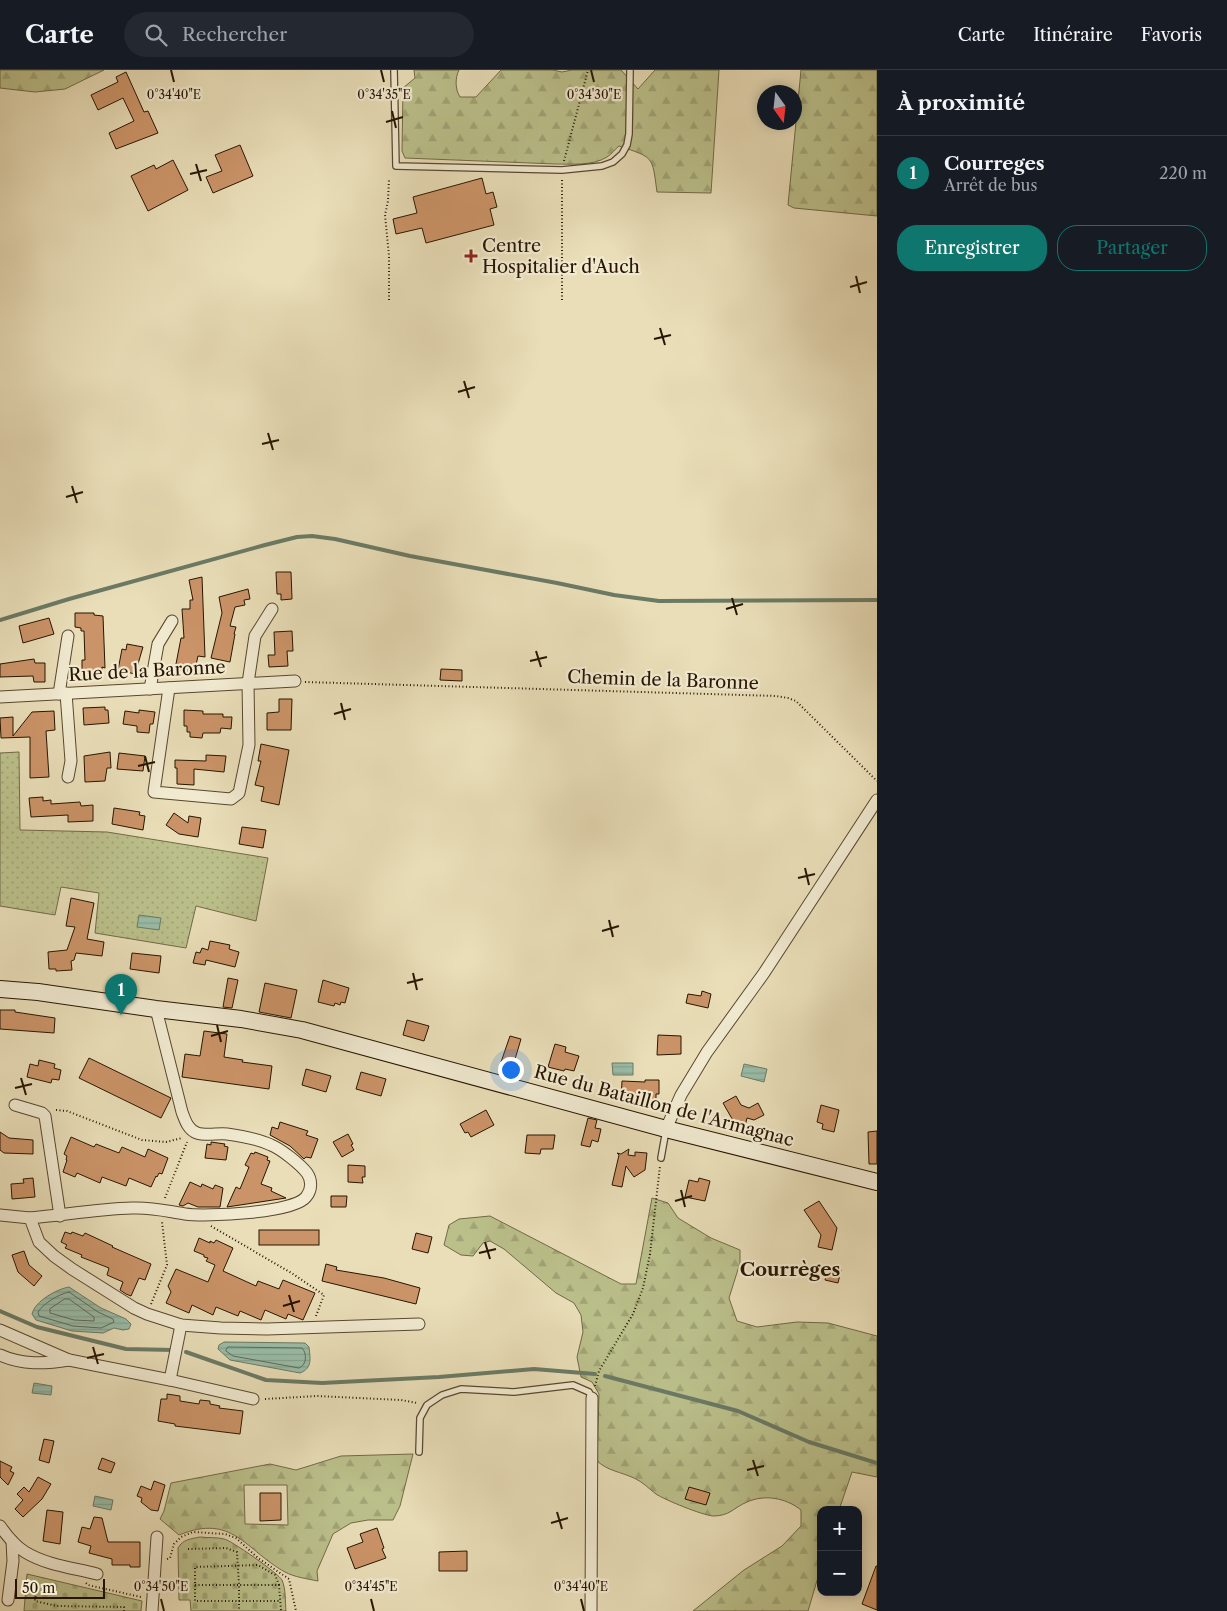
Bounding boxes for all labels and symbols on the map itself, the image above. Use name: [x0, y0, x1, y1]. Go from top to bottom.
north arrow: [757, 85, 802, 130]
text: 0°34'40"E: [147, 87, 201, 102]
text: 0°34'35"E: [357, 87, 411, 102]
text: 0°34'30"E: [567, 87, 621, 102]
place label: Centre Hospitalier d'Auch: [482, 235, 640, 278]
marker: Centre Hospitalier d'Auch: [464, 249, 478, 263]
street label: Rue de la Baronne: [68, 656, 226, 686]
street label: Chemin de la Baronne: [567, 666, 759, 694]
pin: 1: [105, 974, 137, 1015]
your location: [498, 1057, 524, 1083]
street label: Rue du Bataillon de l'Armagnac: [532, 1061, 796, 1151]
district label: Courrèges: [740, 1258, 841, 1281]
scale bar: [15, 1576, 105, 1599]
text: 0°34'50"E: [134, 1579, 188, 1594]
text: 0°34'45"E: [344, 1579, 398, 1594]
text: 0°34'40"E: [554, 1579, 608, 1594]

